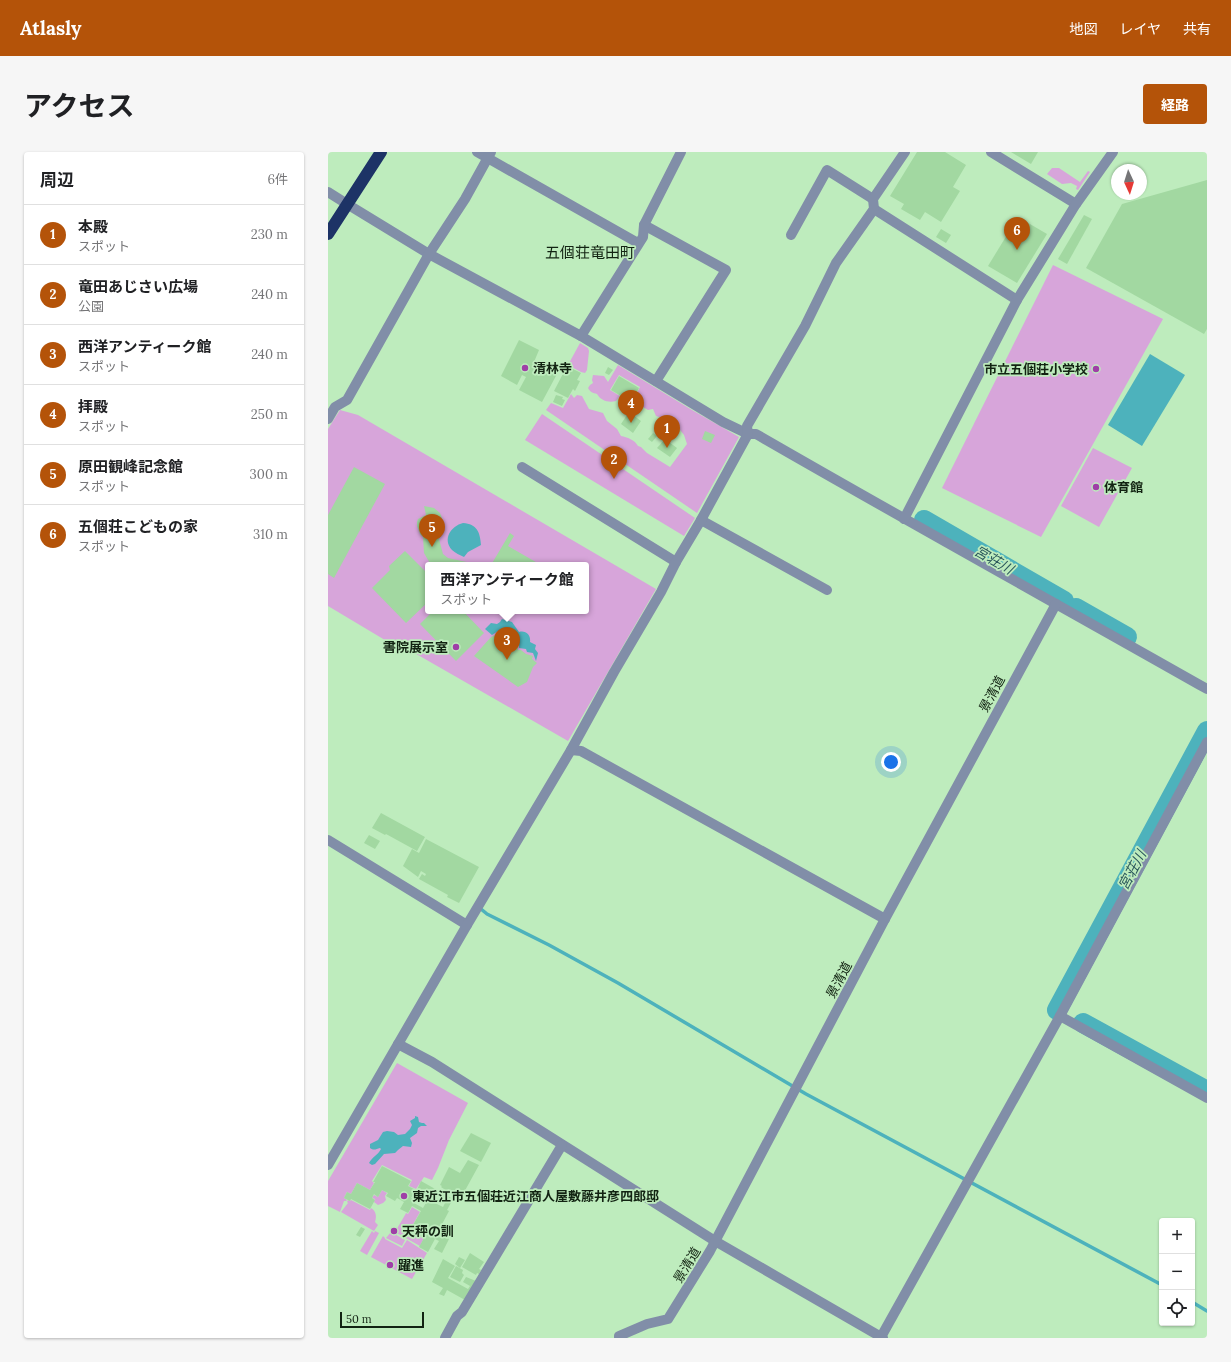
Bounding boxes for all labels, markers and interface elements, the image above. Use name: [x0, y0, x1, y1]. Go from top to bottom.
text: Atlasly: [20, 16, 81, 40]
text: 地図: [1069, 20, 1097, 38]
text: レイヤ: [1119, 20, 1161, 38]
text: 共有: [1183, 20, 1211, 38]
button: 経路: [1143, 84, 1207, 124]
text: アクセス: [24, 88, 135, 124]
north arrow: [1111, 164, 1147, 200]
text: 周辺: [40, 169, 74, 191]
text: 6件: [267, 171, 288, 188]
text: 本殿: [78, 217, 108, 236]
pin: 6: [1004, 217, 1030, 250]
text: 1: [50, 226, 56, 243]
text: 230 m: [251, 226, 288, 243]
text: スポット: [78, 238, 130, 255]
district label: 五個荘竜田町: [545, 243, 635, 262]
text: 竜田あじさい広場: [78, 277, 198, 296]
text: 2: [50, 286, 56, 303]
text: 240 m: [251, 286, 288, 303]
text: 公園: [78, 298, 104, 315]
text: 西洋アンティーク館: [78, 337, 212, 356]
text: 3: [49, 346, 57, 363]
text: 240 m: [251, 346, 288, 363]
text: スポット: [78, 358, 130, 375]
place label: 清林寺: [533, 360, 572, 377]
place label: 市立五個荘小学校: [984, 361, 1088, 378]
marker: 清林寺: [520, 363, 530, 373]
marker: 市立五個荘小学校: [1091, 364, 1101, 374]
pin: 4: [618, 390, 644, 423]
text: 拝殿: [78, 397, 108, 416]
text: 4: [49, 406, 57, 423]
text: 250 m: [251, 406, 288, 423]
pin: 1: [654, 415, 680, 448]
text: スポット: [78, 418, 130, 435]
pin: 2: [601, 446, 627, 479]
text: 原田観峰記念館: [78, 457, 183, 476]
text: 5: [49, 466, 57, 483]
text: 300 m: [250, 466, 288, 483]
text: スポット: [78, 478, 130, 495]
place label: 体育館: [1104, 479, 1143, 496]
marker: 体育館: [1091, 482, 1101, 492]
pin: 5: [419, 514, 445, 547]
text: 五個荘こどもの家: [78, 517, 198, 536]
text: 6: [49, 526, 57, 543]
text: 310 m: [253, 526, 288, 543]
text: スポット: [78, 538, 130, 555]
water label: 宮荘川: [971, 542, 1018, 579]
popup: [425, 562, 589, 614]
text: 西洋アンティーク館: [440, 570, 574, 589]
text: スポット: [440, 591, 492, 608]
pin: 3: [494, 627, 520, 660]
place label: 書院展示室: [383, 639, 448, 656]
marker: 書院展示室: [451, 642, 461, 652]
street label: 景清道: [975, 673, 1009, 715]
your location: [881, 752, 901, 772]
water label: 宮荘川: [1114, 845, 1151, 893]
street label: 景清道: [822, 959, 856, 1001]
place label: 東近江市五個荘近江商人屋敷藤井彦四郎邸: [412, 1188, 659, 1205]
marker: 東近江市五個荘近江商人屋敷藤井彦四郎邸: [399, 1191, 409, 1201]
map controls: [1159, 1218, 1195, 1326]
button: +: [1159, 1218, 1195, 1254]
place label: 天秤の訓: [402, 1223, 454, 1240]
marker: 天秤の訓: [389, 1226, 399, 1236]
street label: 景清道: [670, 1244, 704, 1286]
button: −: [1159, 1254, 1195, 1290]
place label: 躍進: [398, 1257, 424, 1274]
marker: 躍進: [385, 1260, 395, 1270]
button: locate: [1159, 1290, 1195, 1326]
scale bar: [340, 1310, 424, 1329]
text: 50 m: [346, 1312, 372, 1326]

